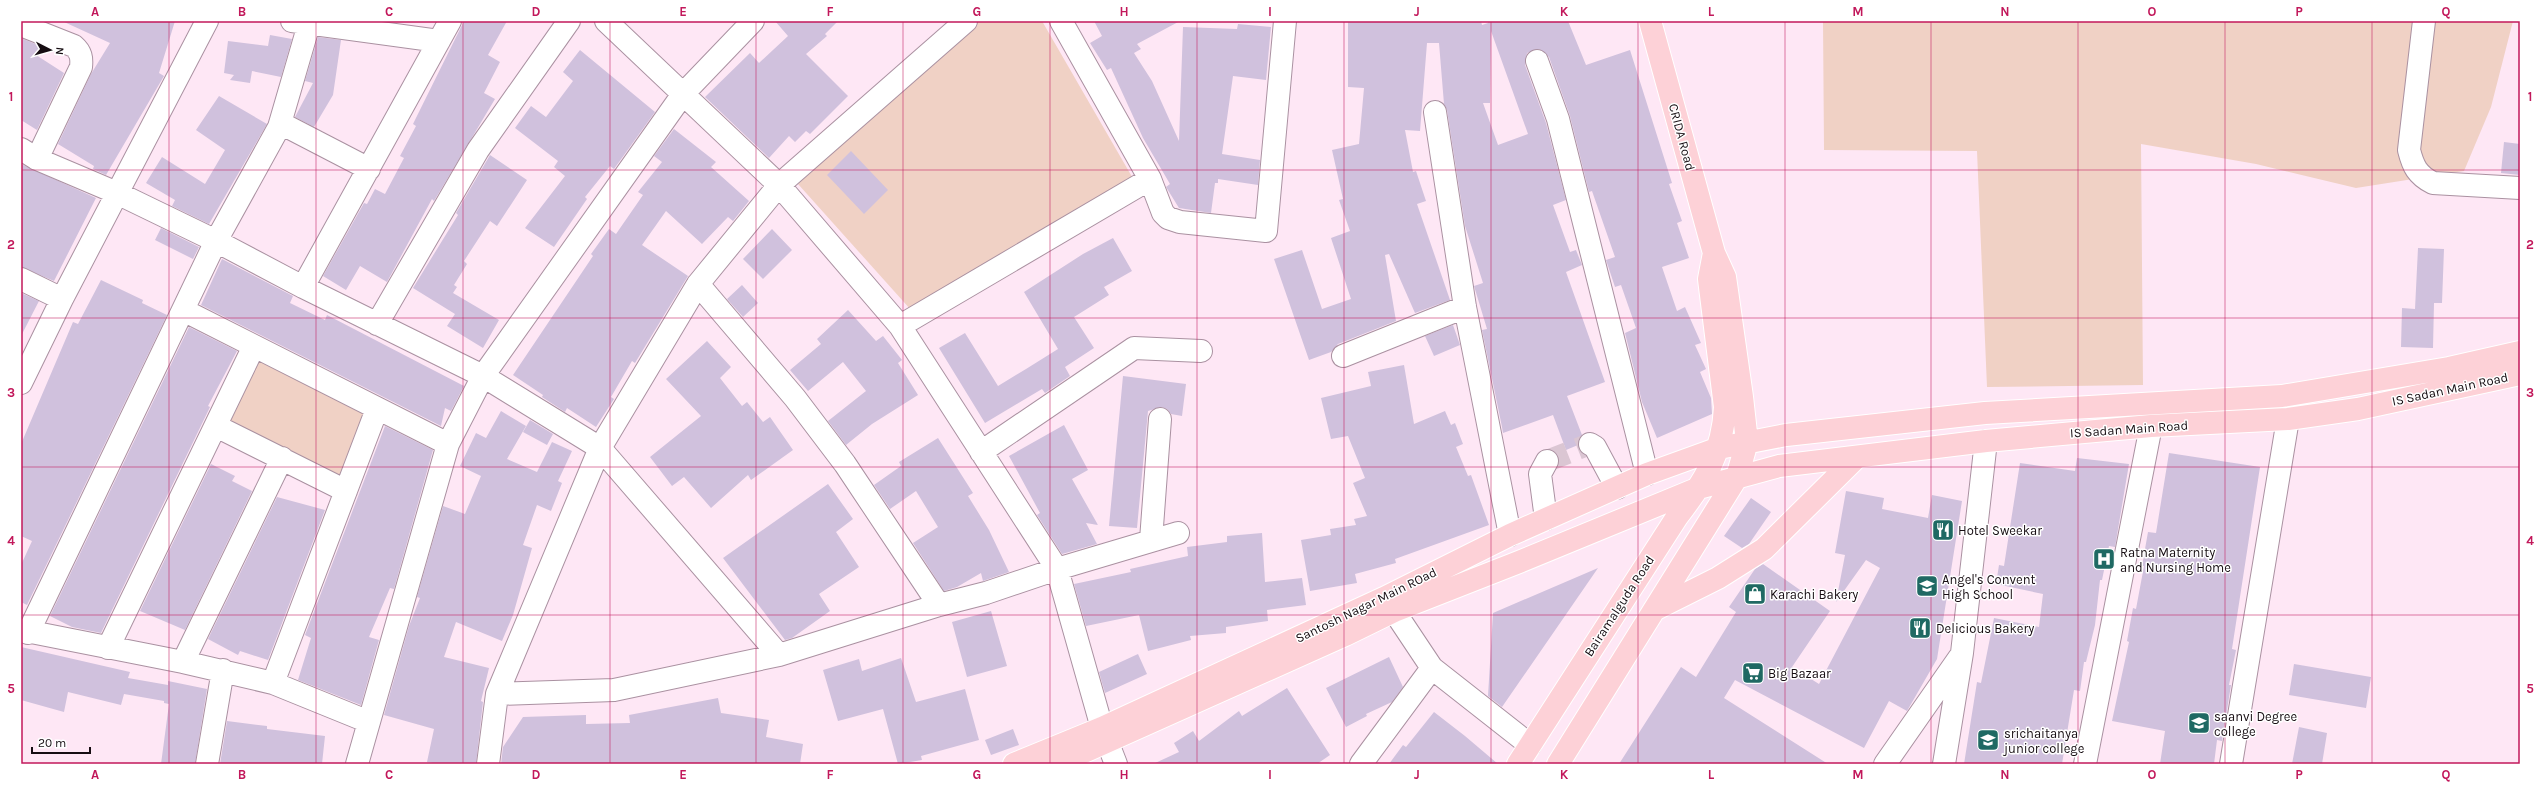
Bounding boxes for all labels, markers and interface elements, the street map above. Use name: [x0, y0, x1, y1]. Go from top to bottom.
text: A: [91, 4, 99, 19]
text: B: [238, 4, 246, 19]
text: C: [385, 4, 393, 19]
text: D: [532, 4, 541, 19]
text: E: [679, 4, 687, 19]
text: F: [826, 4, 834, 19]
text: G: [973, 4, 981, 19]
text: H: [1119, 4, 1129, 19]
text: I: [1268, 4, 1272, 19]
text: J: [1414, 4, 1420, 19]
text: K: [1560, 4, 1569, 19]
text: L: [1708, 4, 1715, 19]
text: M: [1852, 4, 1864, 19]
text: N: [2000, 4, 2010, 19]
text: O: [2148, 4, 2157, 19]
text: P: [2295, 4, 2303, 19]
text: Q: [2442, 4, 2451, 19]
north arrow: [30, 30, 70, 70]
text: N: [53, 46, 66, 56]
text: 1: [9, 89, 13, 104]
text: 1: [2528, 89, 2532, 104]
street label: CRIDA Road: [1666, 102, 1698, 172]
text: 2: [7, 237, 15, 252]
text: 2: [2526, 237, 2534, 252]
street label: IS Sadan Main Road: [2391, 369, 2509, 409]
text: 3: [7, 385, 15, 400]
text: 3: [2526, 385, 2534, 400]
street label: IS Sadan Main Road: [2069, 417, 2189, 441]
restaurant icon: Hotel Sweekar: [1930, 517, 1956, 543]
place label: Hotel Sweekar: [1958, 523, 2042, 538]
text: 4: [7, 533, 15, 548]
text: 4: [2526, 533, 2534, 548]
place label: Ratna Maternity and Nursing Home: [2120, 545, 2231, 575]
hospital icon: Ratna Maternity and Nursing Home: [2091, 546, 2117, 572]
street label: Bairamalguda Road: [1581, 553, 1657, 659]
street label: Santosh Nagar Main ROad: [1293, 564, 1439, 646]
place label: Angel's Convent High School: [1942, 572, 2036, 602]
school or university icon: Angel's Convent High School: [1914, 573, 1940, 599]
shop icon: Karachi Bakery: [1742, 581, 1768, 607]
place label: Karachi Bakery: [1770, 587, 1858, 602]
restaurant icon: Delicious Bakery: [1907, 615, 1933, 641]
place label: Delicious Bakery: [1936, 621, 2034, 636]
supermarket icon: Big Bazaar: [1740, 660, 1766, 686]
place label: Big Bazaar: [1768, 666, 1831, 681]
text: 5: [7, 681, 15, 696]
text: 5: [2526, 681, 2534, 696]
place label: saanvi Degree college: [2214, 709, 2297, 739]
school or university icon: saanvi Degree college: [2186, 710, 2212, 736]
place label: srichaitanya junior college: [2002, 726, 2085, 756]
school or university icon: srichaitanya junior college: [1975, 727, 2001, 753]
scale bar: [32, 729, 90, 755]
text: 20 m: [38, 736, 66, 750]
text: A: [91, 767, 99, 782]
text: B: [238, 767, 246, 782]
text: C: [385, 767, 393, 782]
text: D: [532, 767, 541, 782]
text: E: [679, 767, 687, 782]
text: F: [826, 767, 834, 782]
text: G: [973, 767, 981, 782]
text: H: [1119, 767, 1129, 782]
text: I: [1268, 767, 1272, 782]
text: J: [1414, 767, 1420, 782]
text: K: [1560, 767, 1569, 782]
text: L: [1708, 767, 1715, 782]
text: M: [1852, 767, 1864, 782]
text: N: [2000, 767, 2010, 782]
text: O: [2148, 767, 2157, 782]
text: P: [2295, 767, 2303, 782]
text: Q: [2442, 767, 2451, 782]

